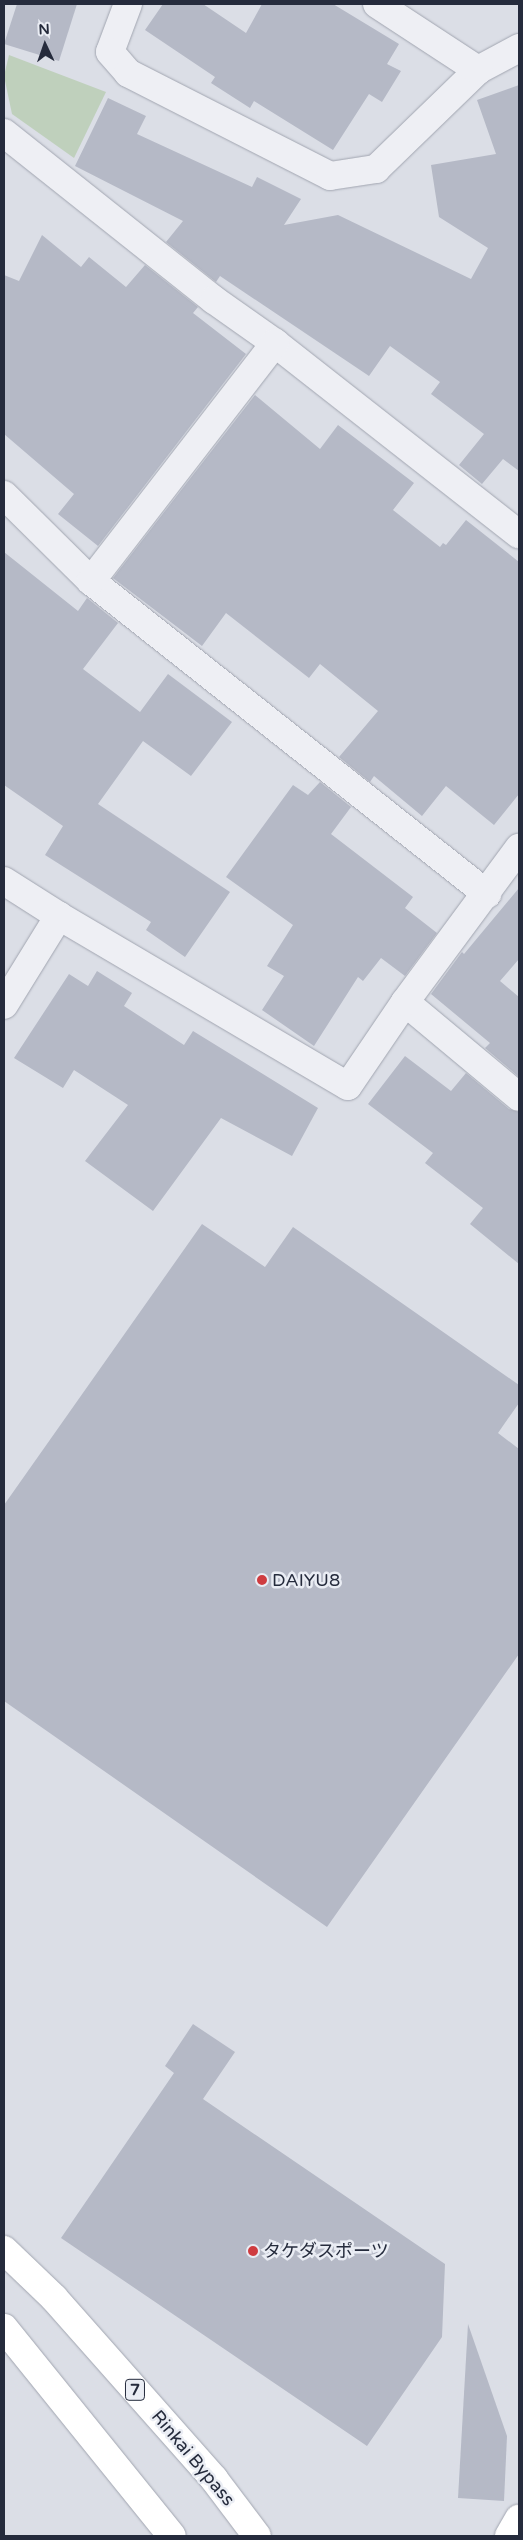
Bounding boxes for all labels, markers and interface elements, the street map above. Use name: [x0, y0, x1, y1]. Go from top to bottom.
north arrow: [20, 20, 70, 70]
text: N: [38, 21, 50, 38]
place label: DAIYU8: [272, 1569, 340, 1591]
marker: DAIYU8: [256, 1574, 268, 1586]
place label: タケダスポーツ: [263, 2240, 389, 2262]
marker: タケダスポーツ: [247, 2245, 259, 2257]
road number: 7: [124, 2376, 146, 2404]
street label: Rinkai Bypass: [147, 2406, 239, 2510]

